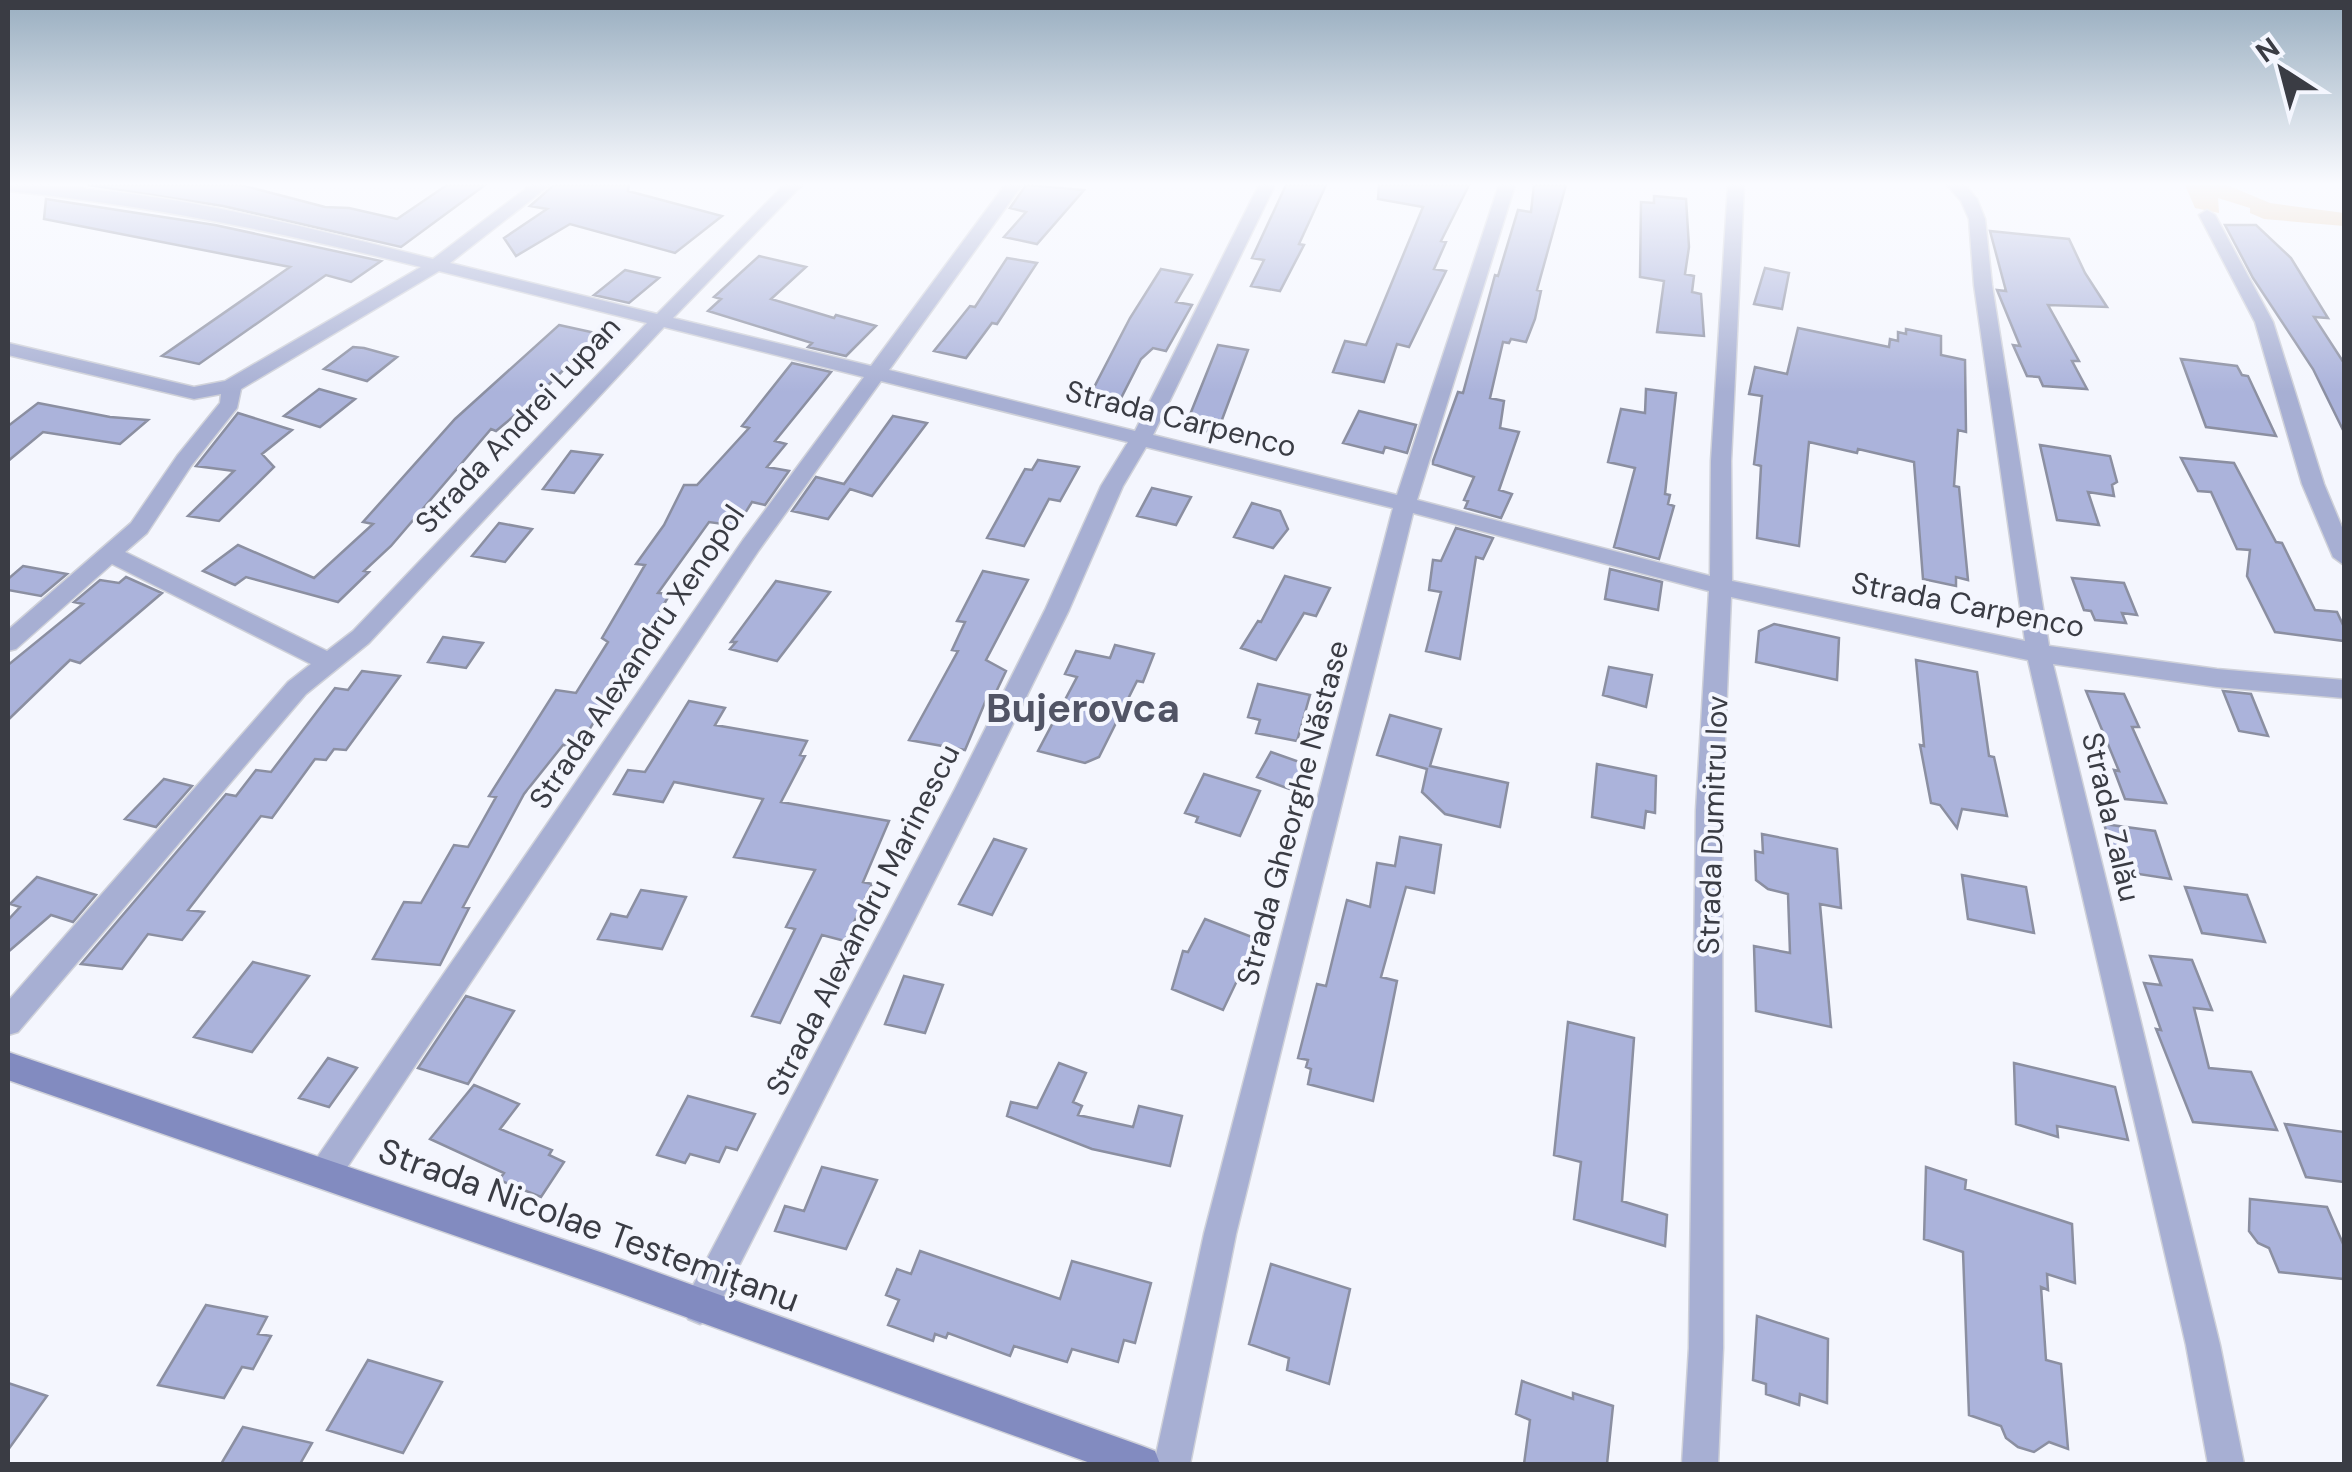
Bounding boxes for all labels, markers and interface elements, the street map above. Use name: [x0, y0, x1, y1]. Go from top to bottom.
north arrow: [2232, 20, 2332, 120]
text: N: [2248, 29, 2287, 71]
street label: Strada Andrei Lupan: [407, 308, 629, 542]
street label: Strada Carpenco: [1062, 371, 1301, 466]
street label: Strada Alexandru Xenopol: [520, 497, 753, 816]
street label: Strada Carpenco: [1848, 563, 2088, 646]
street label: Strada Gheorghe Năstase: [1228, 636, 1357, 990]
district label: Bujerovca: [986, 682, 1180, 734]
street label: Strada Dumitru Iov: [1688, 695, 1737, 955]
street label: Strada Zalău: [2073, 728, 2150, 905]
street label: Strada Alexandru Marinescu: [757, 737, 968, 1102]
street label: Strada Nicolae Testemițanu: [372, 1127, 806, 1323]

